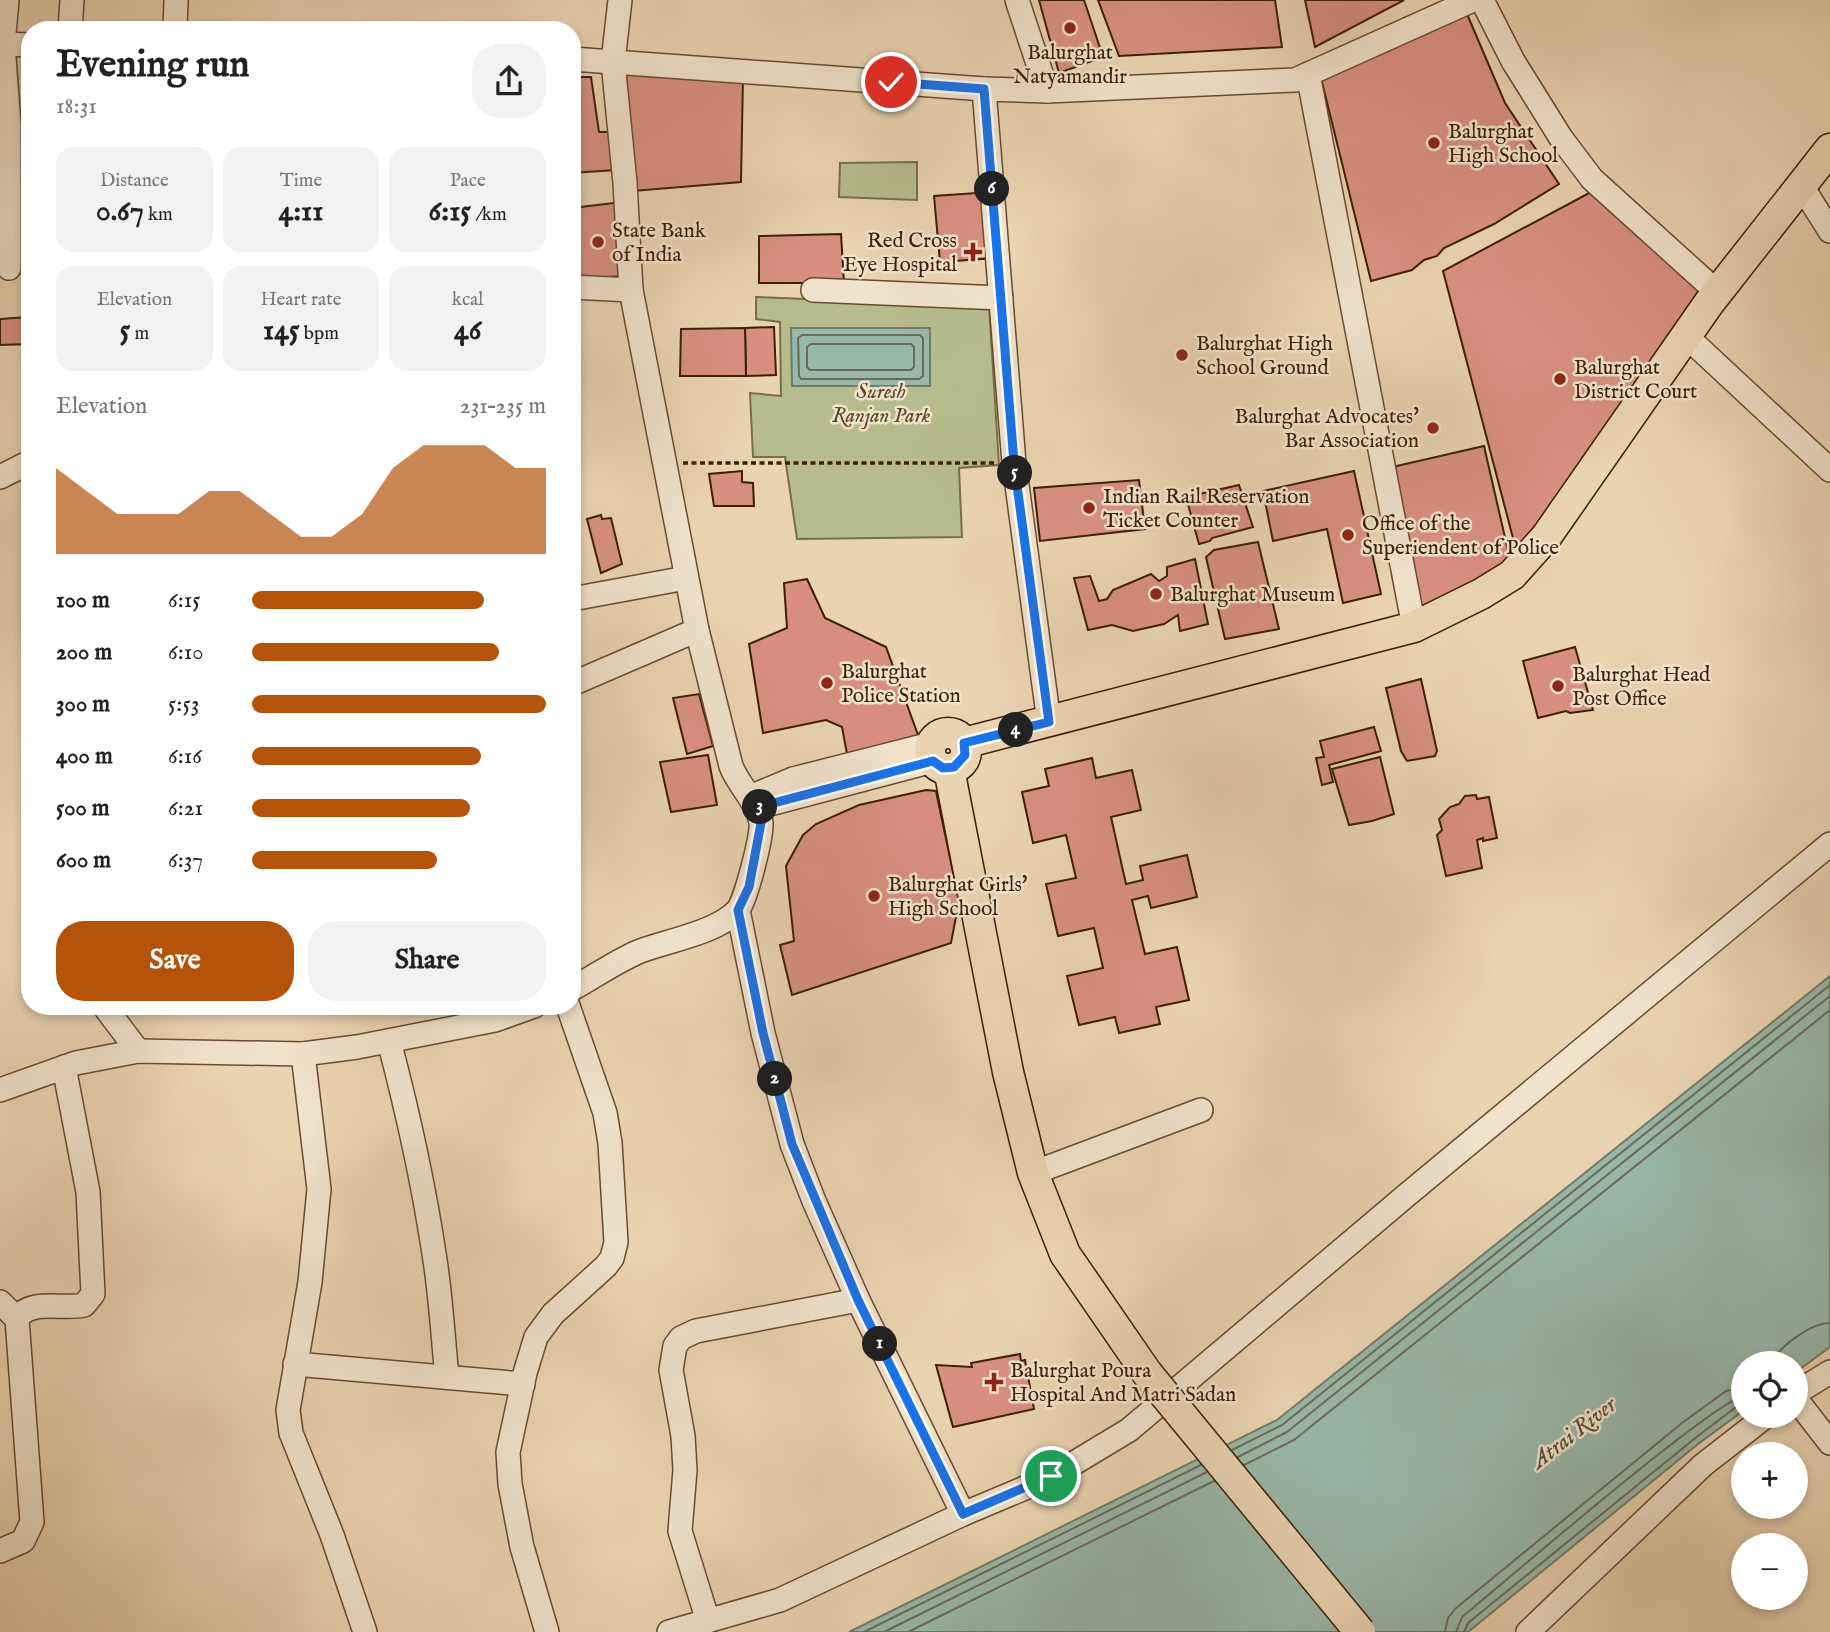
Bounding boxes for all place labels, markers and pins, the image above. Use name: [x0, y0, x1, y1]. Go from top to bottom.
marker: Balurghat Natyamandir: [1062, 20, 1078, 36]
place label: Balurghat Natyamandir: [1013, 40, 1127, 91]
pin: [861, 52, 921, 112]
place label: Balurghat High School: [1448, 119, 1558, 170]
marker: Balurghat High School: [1426, 135, 1442, 151]
pin: 6: [974, 172, 1010, 206]
place label: State Bank of India: [612, 218, 707, 269]
place label: Red Cross Eye Hospital: [843, 228, 957, 279]
marker: State Bank of India: [590, 234, 606, 250]
marker: Red Cross Eye Hospital: [963, 242, 983, 262]
place label: Balurghat High School Ground: [1196, 331, 1333, 382]
marker: Balurghat High School Ground: [1174, 347, 1190, 363]
place label: Balurghat District Court: [1574, 355, 1697, 406]
marker: Balurghat District Court: [1552, 371, 1568, 387]
place label: Balurghat Advocates' Bar Association: [1235, 404, 1419, 455]
marker: Balurghat Advocates' Bar Association: [1425, 420, 1441, 436]
pin: 5: [998, 456, 1032, 490]
place label: Indian Rail Reservation Ticket Counter: [1103, 484, 1310, 535]
marker: Indian Rail Reservation Ticket Counter: [1081, 500, 1097, 516]
place label: Office of the Superiendent of Police: [1362, 511, 1559, 562]
marker: Office of the Superiendent of Police: [1340, 527, 1356, 543]
place label: Balurghat Museum: [1170, 582, 1335, 609]
marker: Balurghat Museum: [1148, 586, 1164, 602]
place label: Balurghat Police Station: [841, 659, 961, 710]
place label: Balurghat Head Post Office: [1572, 662, 1711, 713]
marker: Balurghat Police Station: [819, 675, 835, 691]
marker: Balurghat Head Post Office: [1550, 678, 1566, 694]
pin: 4: [998, 712, 1034, 748]
pin: 3: [742, 790, 778, 824]
place label: Balurghat Girls' High School: [888, 872, 1028, 923]
marker: Balurghat Girls' High School: [866, 888, 882, 904]
pin: 2: [758, 1062, 792, 1096]
pin: 1: [862, 1326, 898, 1362]
place label: Balurghat Poura Hospital And Matri Sadan: [1010, 1358, 1236, 1409]
marker: Balurghat Poura Hospital And Matri Sadan: [984, 1372, 1004, 1392]
pin: [1021, 1446, 1081, 1506]

